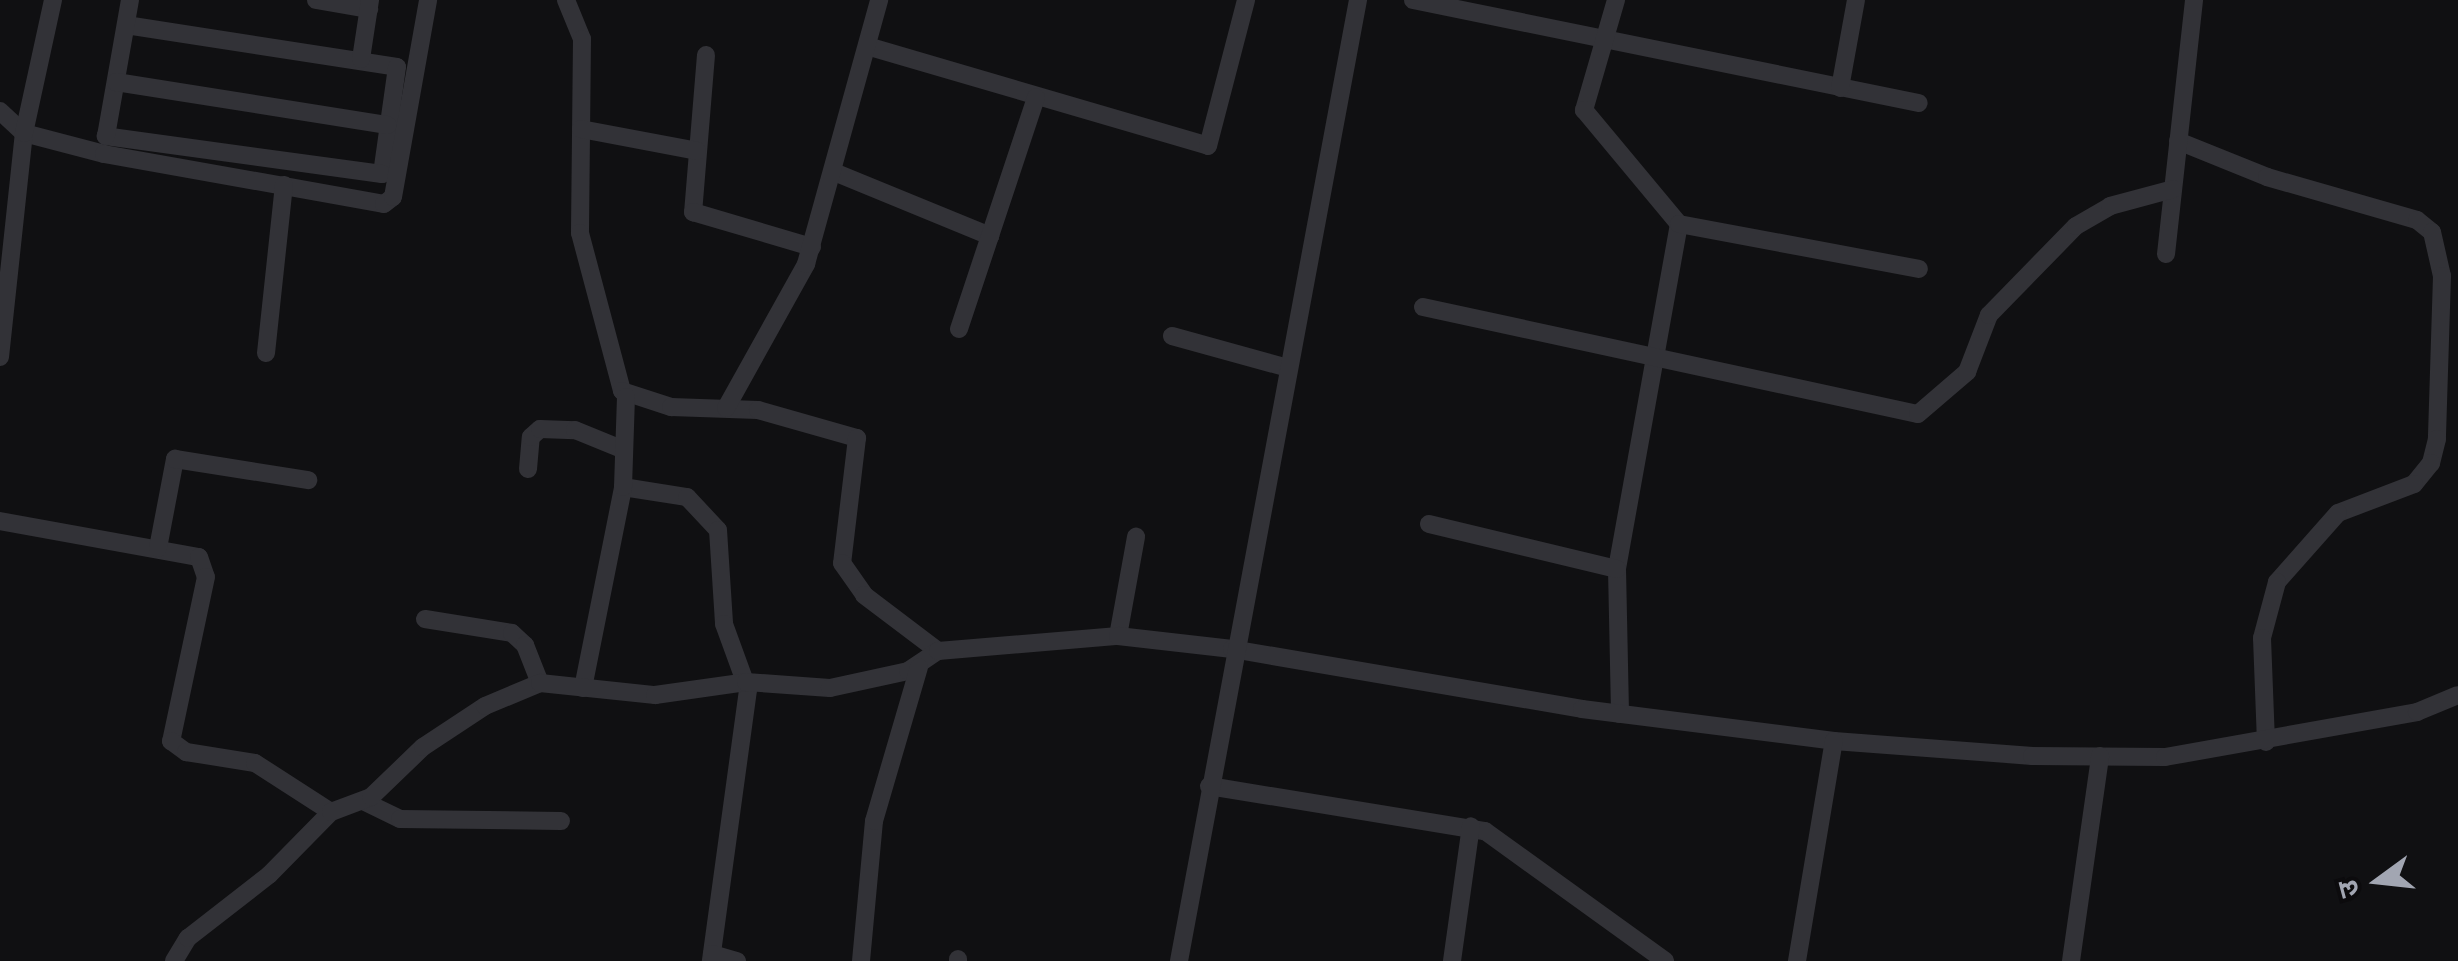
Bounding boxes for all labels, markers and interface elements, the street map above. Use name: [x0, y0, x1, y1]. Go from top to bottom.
north arrow: [2328, 831, 2428, 931]
text: उ: [2330, 877, 2367, 901]

